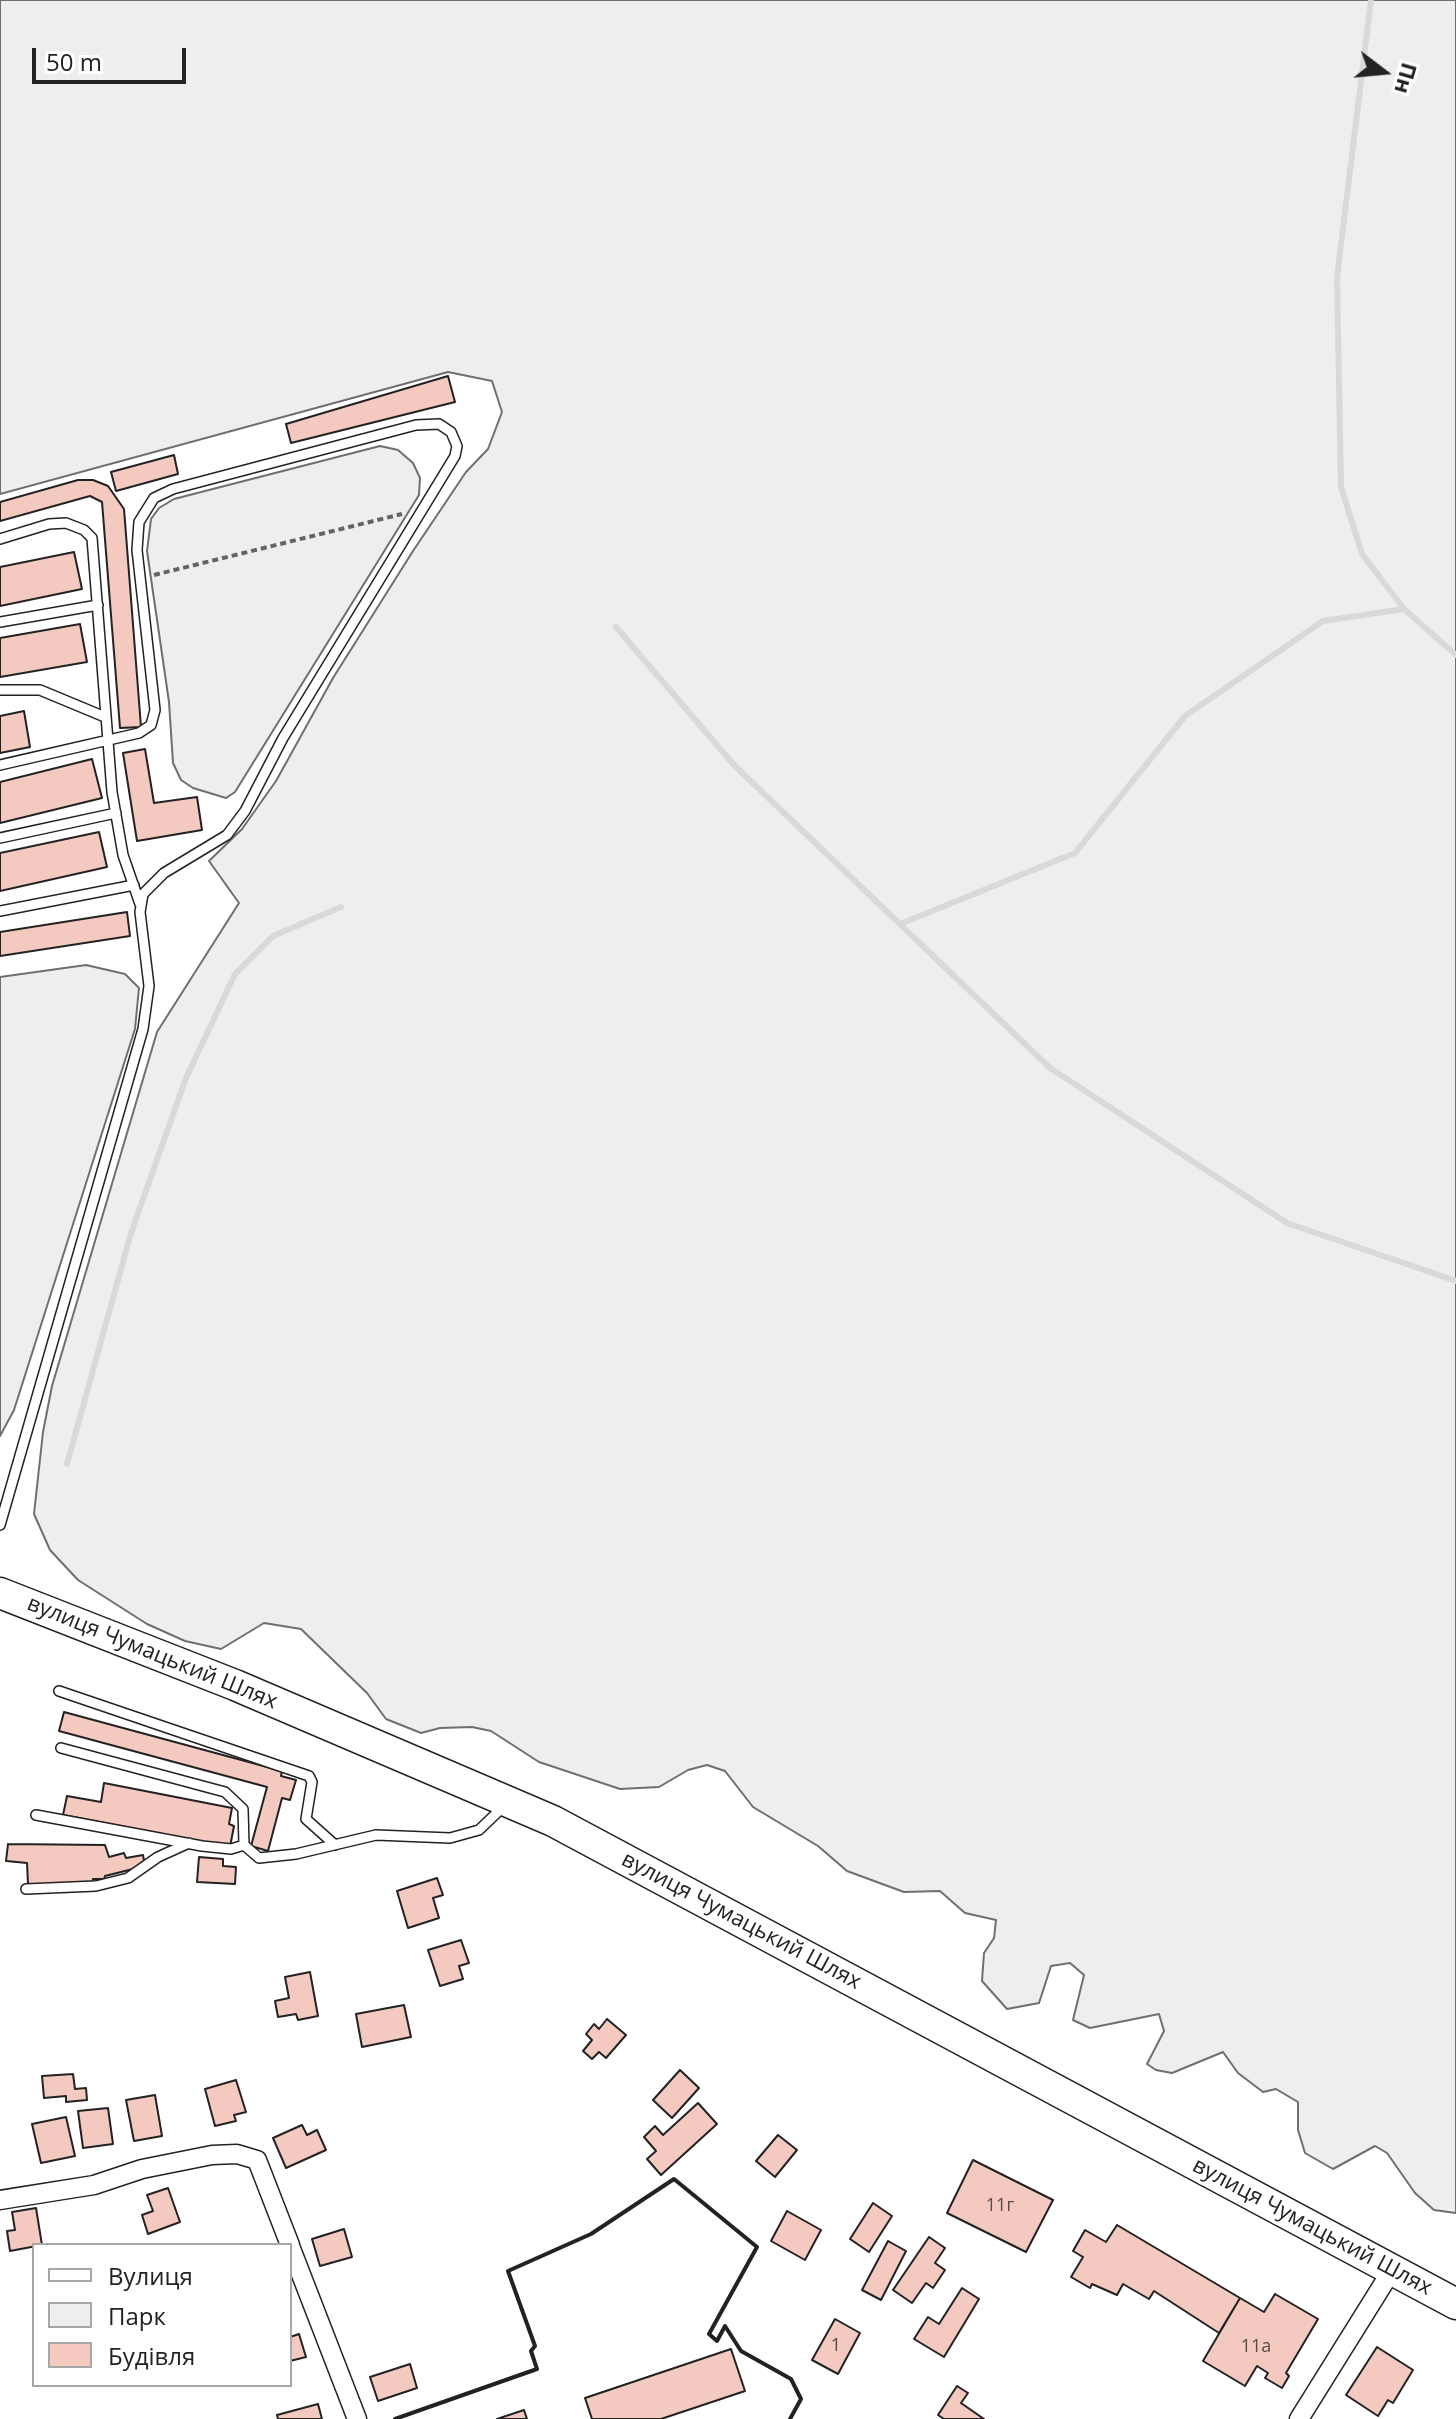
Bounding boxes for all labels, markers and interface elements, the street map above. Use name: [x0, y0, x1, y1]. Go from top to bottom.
scale bar: [36, 32, 190, 82]
north arrow: [1344, 32, 1424, 112]
text: 50 m: [46, 45, 102, 78]
text: Пн: [1388, 60, 1426, 98]
street label: вулиця Чумацький Шлях: [23, 1591, 281, 1715]
street label: вулиця Чумацький Шлях: [617, 1847, 865, 1995]
street label: вулиця Чумацький Шлях: [1188, 2153, 1436, 2301]
house number: 11г: [986, 2195, 1014, 2217]
legend: [32, 2243, 292, 2387]
text: Вулиця: [108, 2259, 193, 2292]
text: Парк: [108, 2299, 166, 2332]
house number: 1: [831, 2335, 841, 2357]
house number: 11а: [1241, 2336, 1271, 2358]
text: Будівля: [108, 2339, 195, 2372]

